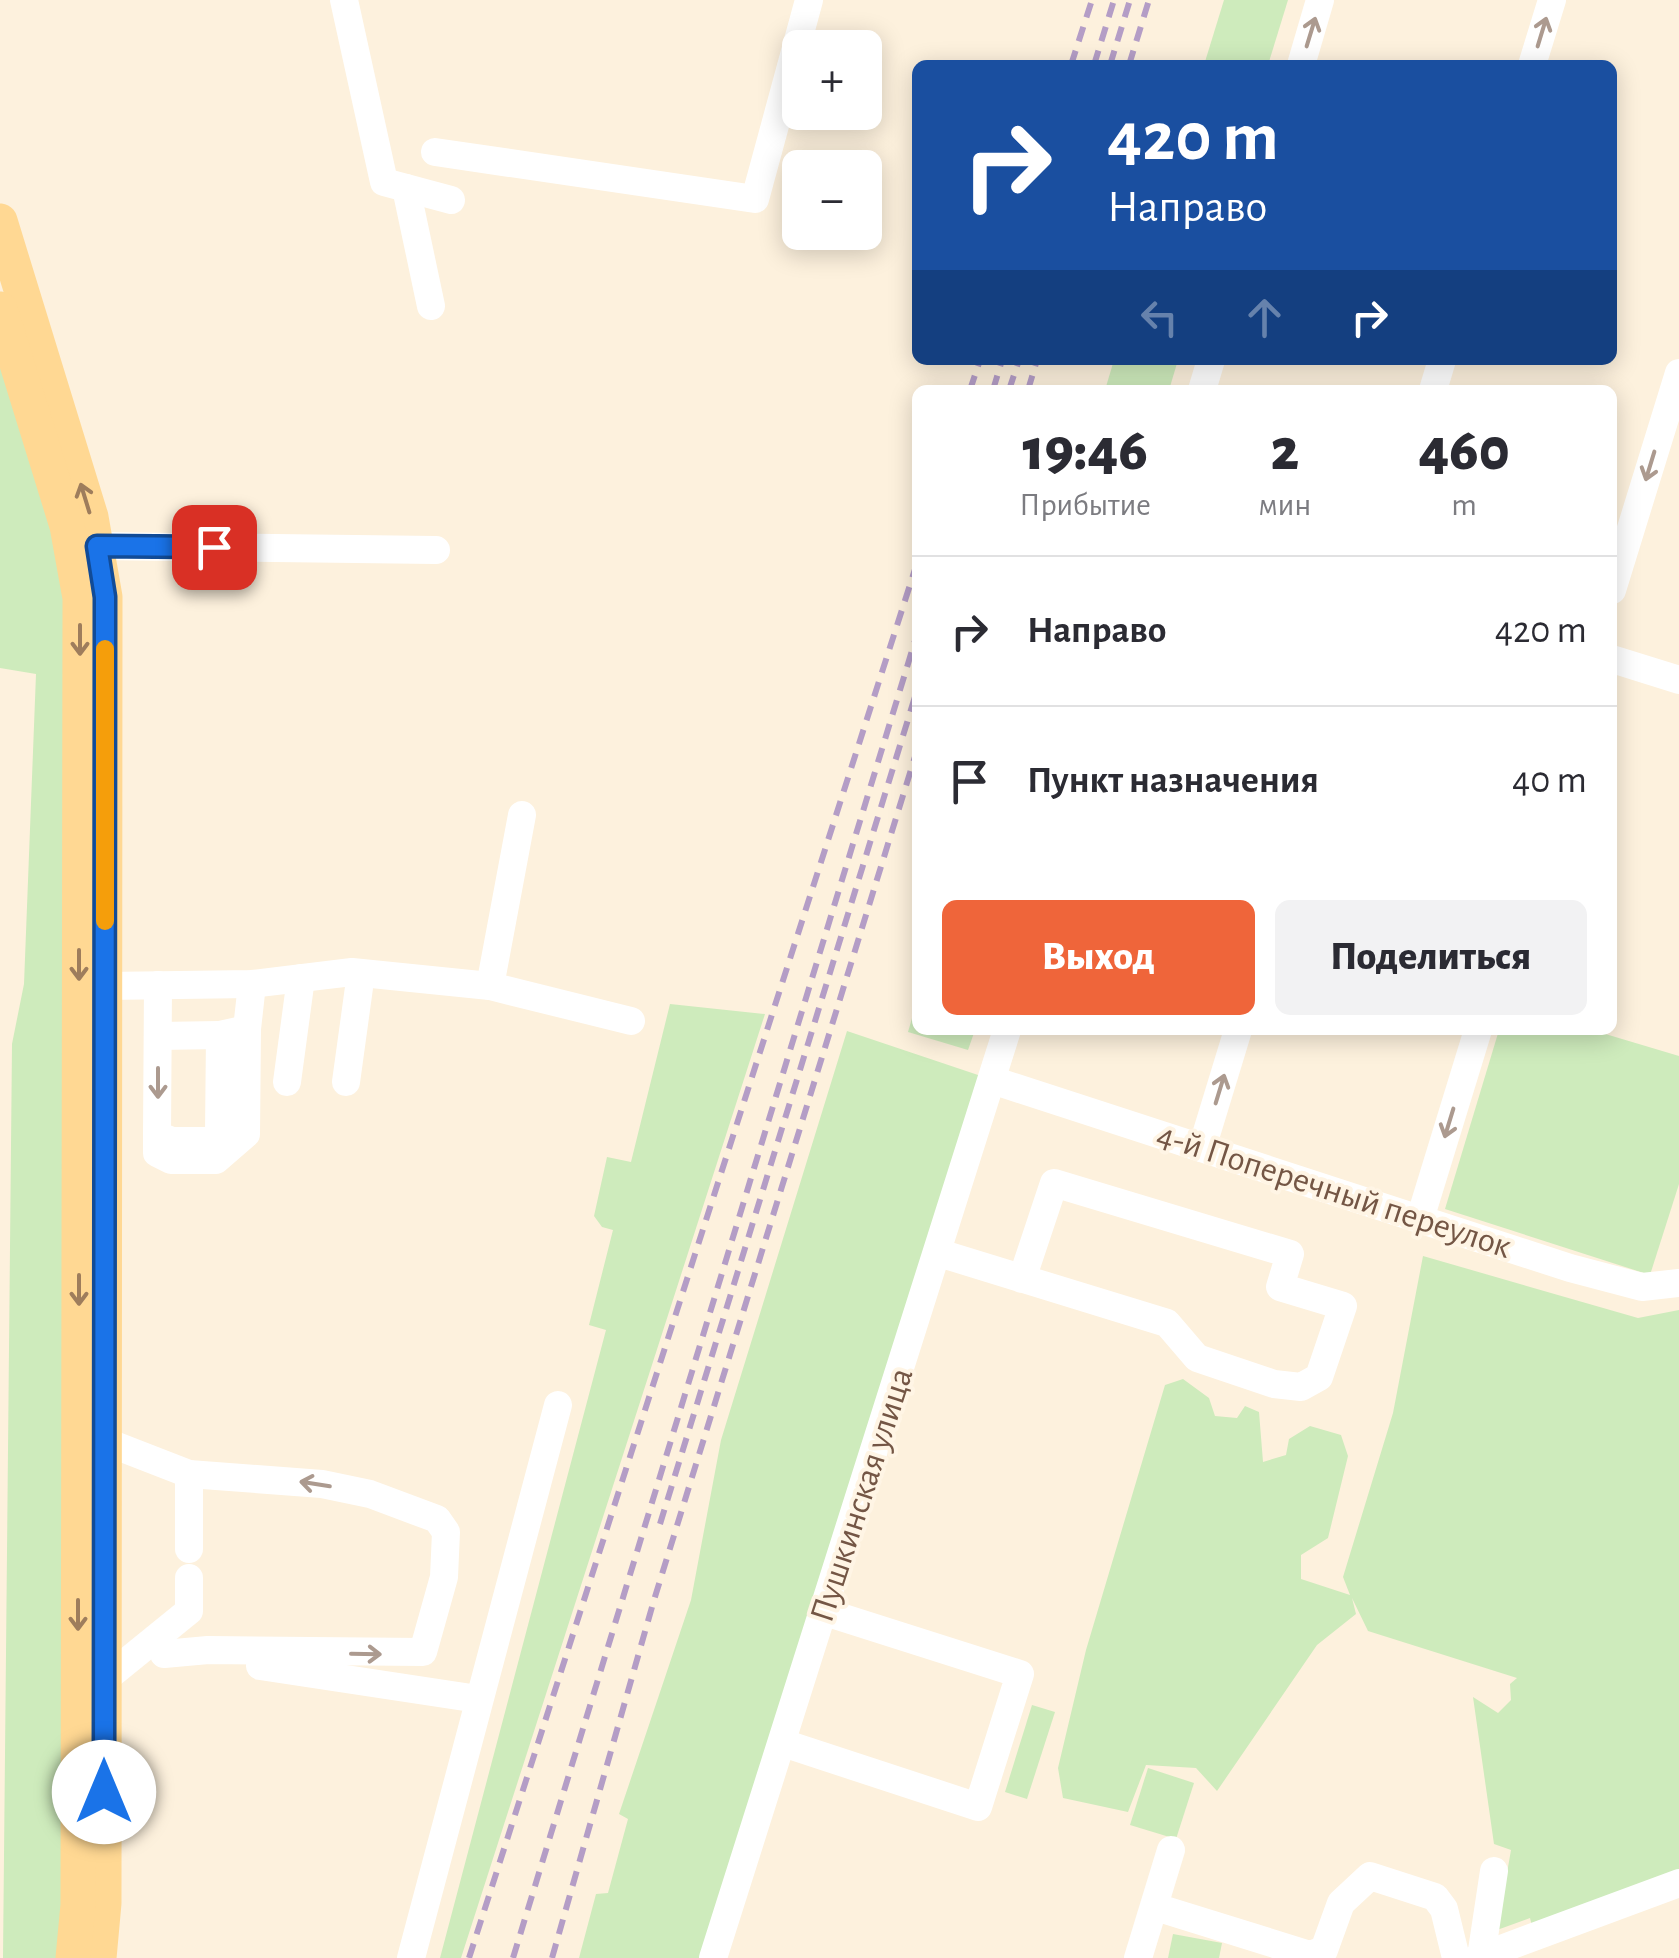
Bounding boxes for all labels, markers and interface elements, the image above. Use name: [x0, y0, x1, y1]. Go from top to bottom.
one-way arrow: [1303, 17, 1321, 49]
one-way arrow: [1534, 17, 1552, 49]
map controls: [782, 30, 882, 250]
button: +: [782, 30, 882, 130]
icon: right: [942, 100, 1072, 230]
text: 420 m: [1107, 103, 1279, 173]
button: −: [782, 150, 882, 250]
text: Направо: [1107, 185, 1267, 230]
icon: left: [1132, 290, 1187, 345]
icon: ahead: [1237, 290, 1292, 345]
icon: right: [1342, 290, 1397, 345]
text: 19:46: [1022, 421, 1148, 481]
text: 2: [1270, 421, 1299, 481]
text: 460: [1419, 421, 1510, 481]
one-way arrow: [1640, 450, 1658, 481]
one-way arrow: [75, 483, 93, 514]
text: Прибытие: [1019, 489, 1151, 521]
text: мин: [1258, 489, 1311, 521]
text: m: [1451, 489, 1477, 521]
pin: [172, 505, 257, 590]
icon: arrive: [187, 520, 242, 575]
icon: right: [942, 604, 997, 659]
text: Направо: [1027, 612, 1166, 650]
text: 420 m: [1495, 612, 1587, 650]
one-way arrow: [70, 622, 90, 655]
icon: arrive: [942, 754, 997, 809]
text: Пункт назначения: [1027, 762, 1319, 800]
text: 40 m: [1512, 762, 1587, 800]
button: Выход: [942, 900, 1255, 1015]
button: Поделиться: [1275, 900, 1587, 1015]
one-way arrow: [70, 948, 88, 980]
one-way arrow: [148, 1066, 168, 1098]
one-way arrow: [1212, 1074, 1230, 1105]
one-way arrow: [1439, 1107, 1457, 1138]
street label: 4-й Поперечный переулок: [1153, 1117, 1515, 1265]
one-way arrow: [70, 1272, 88, 1305]
street label: Пушкинская улица: [804, 1364, 920, 1626]
one-way arrow: [299, 1474, 331, 1492]
one-way arrow: [68, 1598, 88, 1630]
one-way arrow: [350, 1644, 382, 1663]
position arrow: [52, 1740, 156, 1844]

